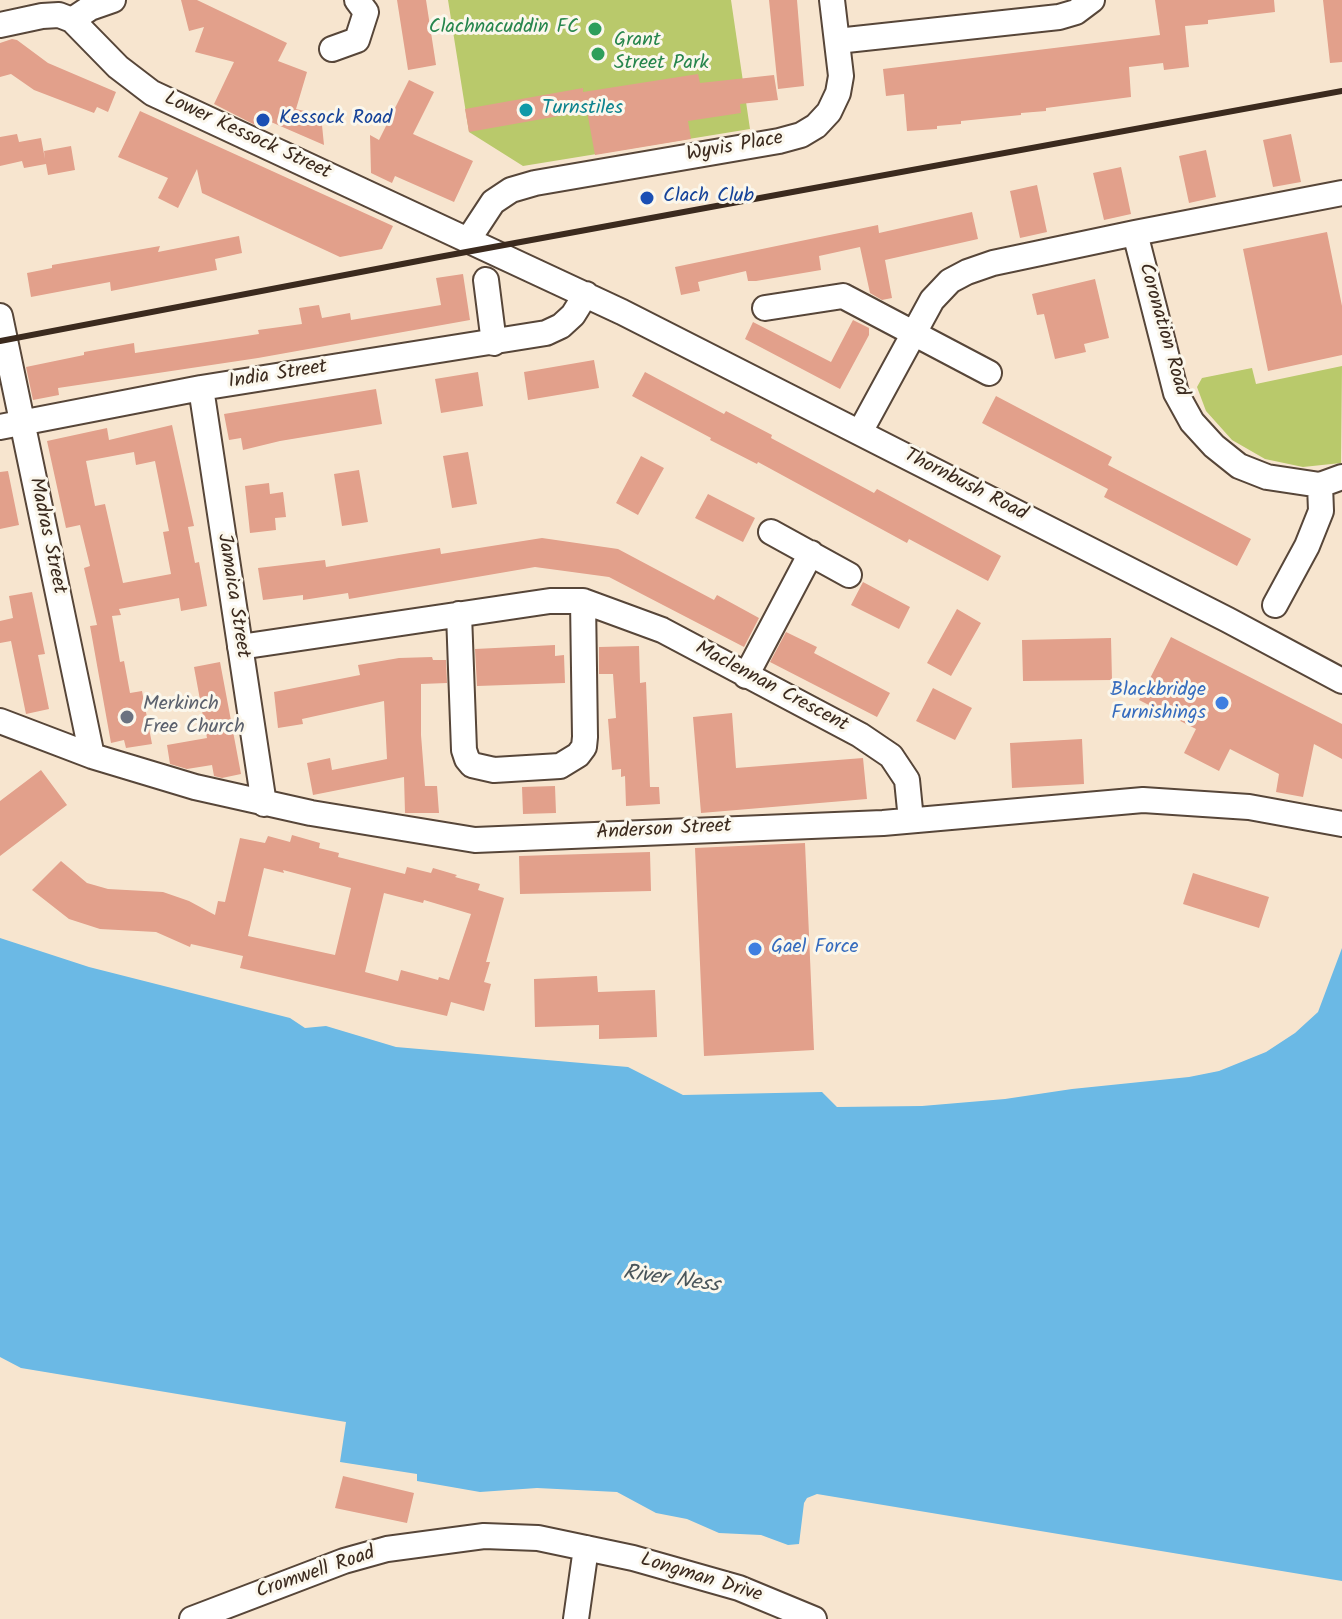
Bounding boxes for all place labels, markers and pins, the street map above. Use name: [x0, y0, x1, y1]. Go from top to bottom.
place label: Clachnacuddin FC: [429, 17, 579, 41]
marker: Clachnacuddin FC: [586, 20, 604, 38]
place label: Grant Street Park: [614, 30, 709, 77]
marker: Grant Street Park: [589, 45, 607, 63]
place label: Turnstiles: [542, 98, 623, 122]
marker: Turnstiles: [517, 101, 535, 119]
place label: Kessock Road: [279, 108, 392, 132]
marker: Kessock Road: [254, 111, 272, 129]
place label: Clach Club: [663, 186, 754, 210]
marker: Clach Club: [638, 189, 656, 207]
place label: Blackbridge Furnishings: [1110, 680, 1206, 727]
place label: Merkinch Free Church: [143, 694, 245, 741]
marker: Blackbridge Furnishings: [1213, 694, 1231, 712]
marker: Merkinch Free Church: [118, 708, 136, 726]
place label: Gael Force: [771, 937, 859, 961]
marker: Gael Force: [746, 940, 764, 958]

